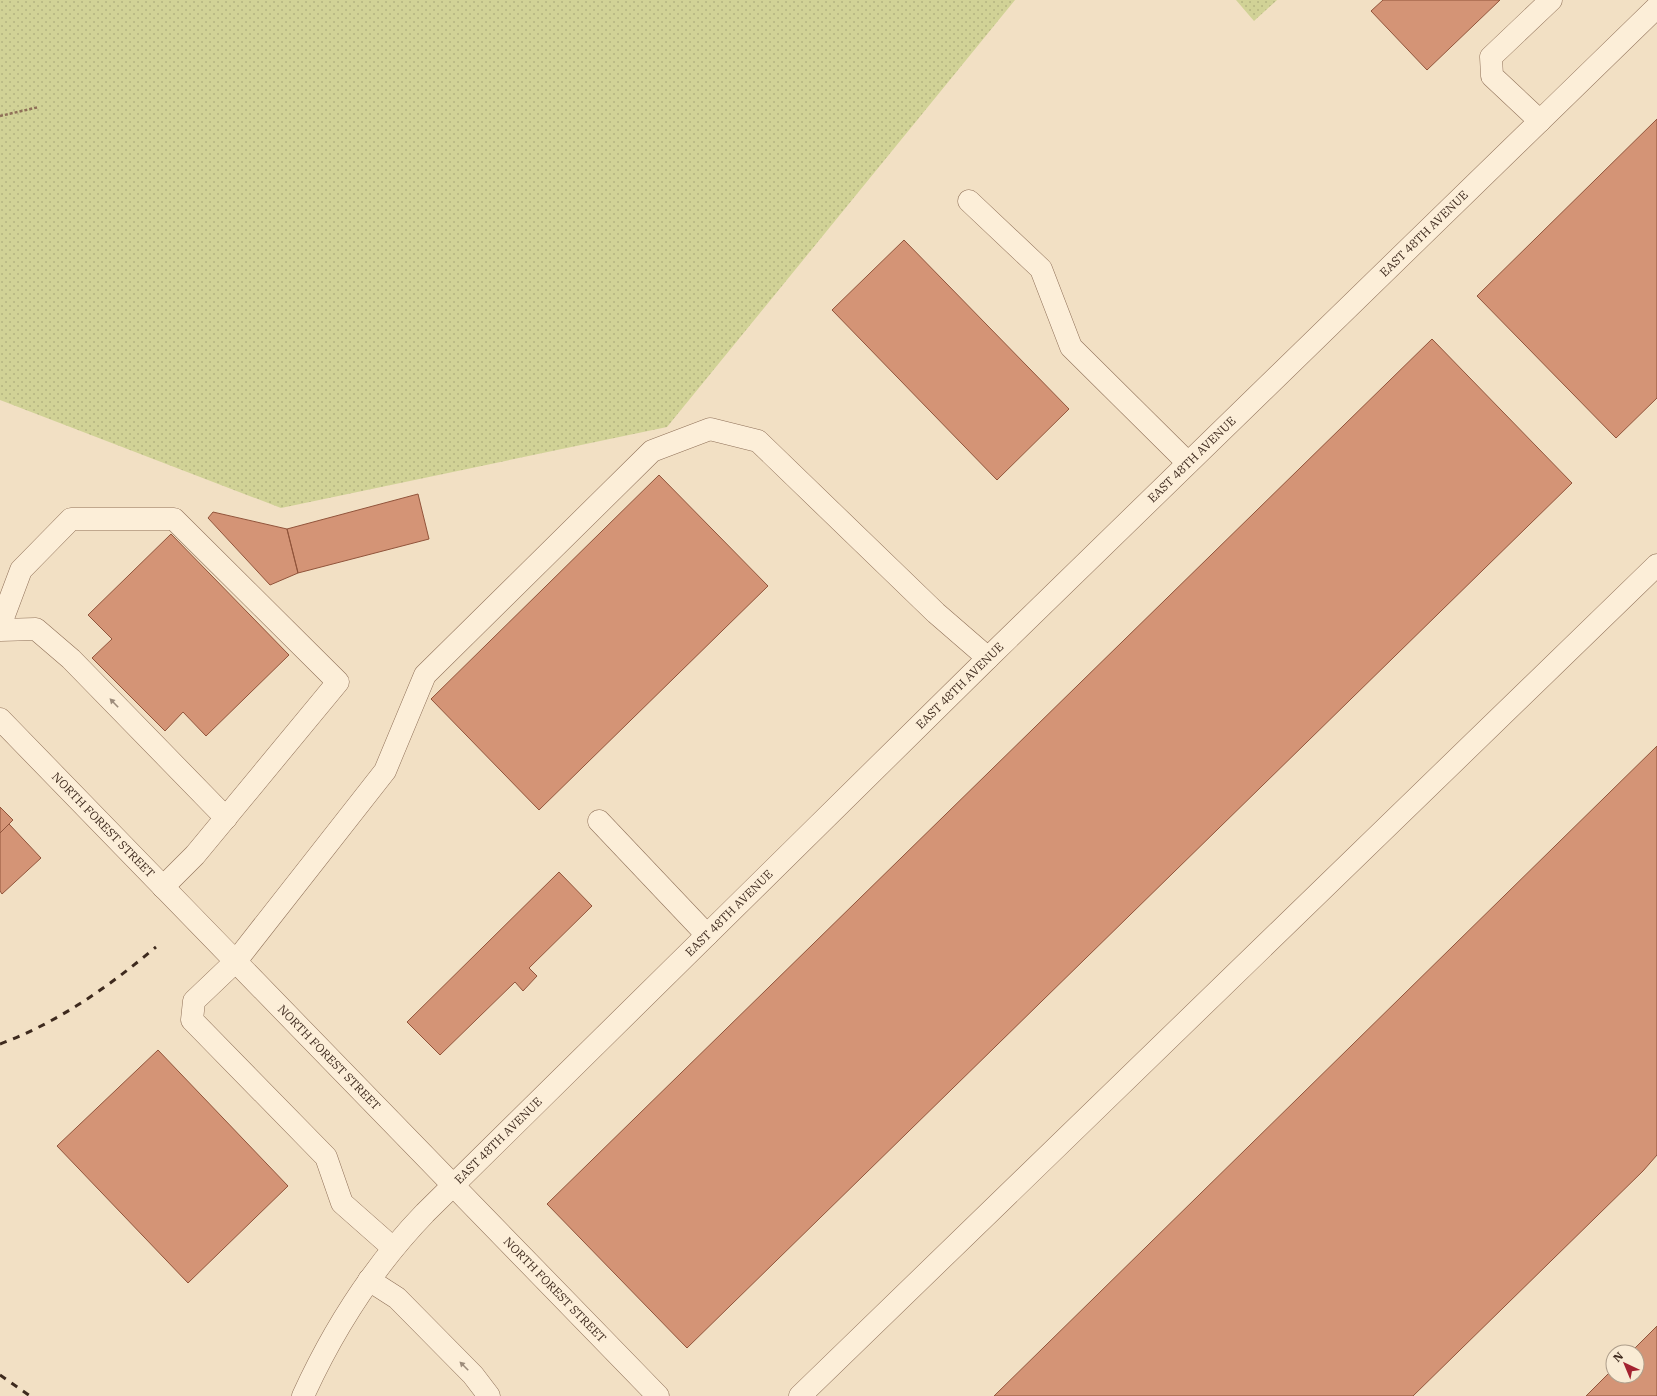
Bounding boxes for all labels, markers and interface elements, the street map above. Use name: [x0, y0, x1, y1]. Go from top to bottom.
street label: EAST 48TH AVENUE: [1376, 187, 1471, 280]
street label: EAST 48TH AVENUE: [1144, 413, 1239, 506]
street label: EAST 48TH AVENUE: [912, 639, 1007, 732]
one-way arrow: [109, 698, 119, 708]
street label: NORTH FOREST STREET: [49, 769, 158, 881]
street label: EAST 48TH AVENUE: [682, 866, 776, 959]
street label: NORTH FOREST STREET: [275, 1001, 384, 1113]
street label: EAST 48TH AVENUE: [451, 1094, 545, 1187]
street label: NORTH FOREST STREET: [501, 1234, 610, 1345]
north arrow: [1605, 1344, 1645, 1384]
text: N: [1610, 1349, 1626, 1365]
one-way arrow: [459, 1361, 469, 1371]

